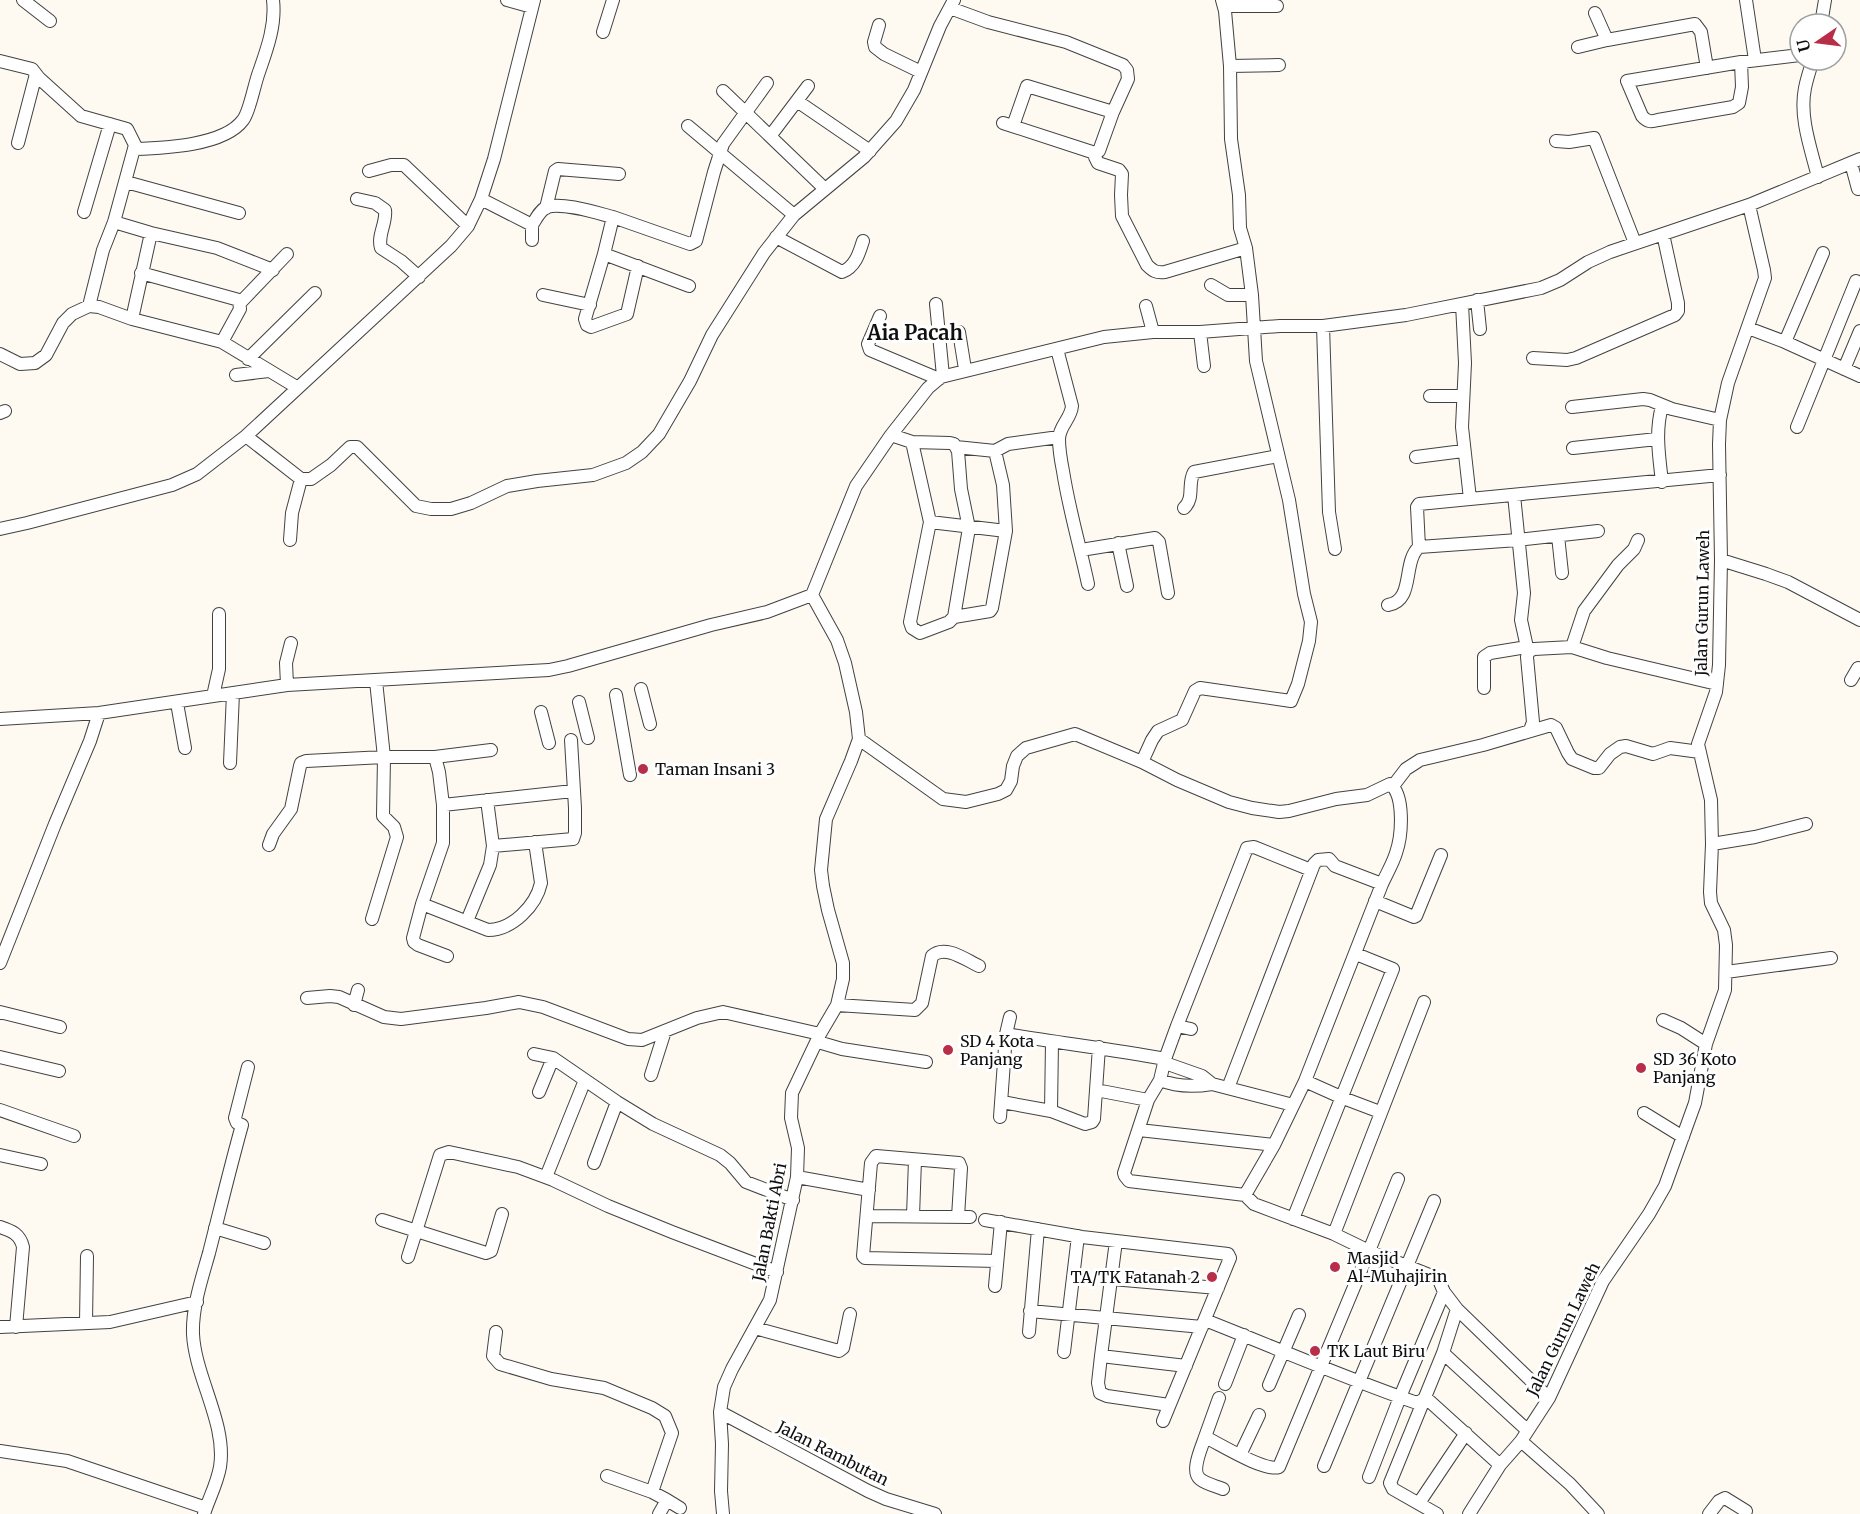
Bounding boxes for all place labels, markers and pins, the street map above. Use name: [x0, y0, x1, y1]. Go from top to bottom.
place label: Taman Insani 3: [655, 759, 775, 779]
marker: Taman Insani 3: [636, 762, 650, 776]
place label: SD 4 Kota Panjang: [960, 1031, 1035, 1069]
marker: SD 4 Kota Panjang: [941, 1043, 955, 1057]
place label: SD 36 Koto Panjang: [1653, 1049, 1736, 1087]
marker: SD 36 Koto Panjang: [1634, 1061, 1648, 1075]
place label: Masjid Al-Muhajirin: [1346, 1248, 1448, 1286]
marker: Masjid Al-Muhajirin: [1328, 1260, 1342, 1274]
place label: TA/TK Fatanah 2: [1070, 1267, 1200, 1287]
marker: TA/TK Fatanah 2: [1205, 1270, 1219, 1284]
place label: TK Laut Biru: [1327, 1341, 1425, 1361]
marker: TK Laut Biru: [1308, 1344, 1322, 1358]

